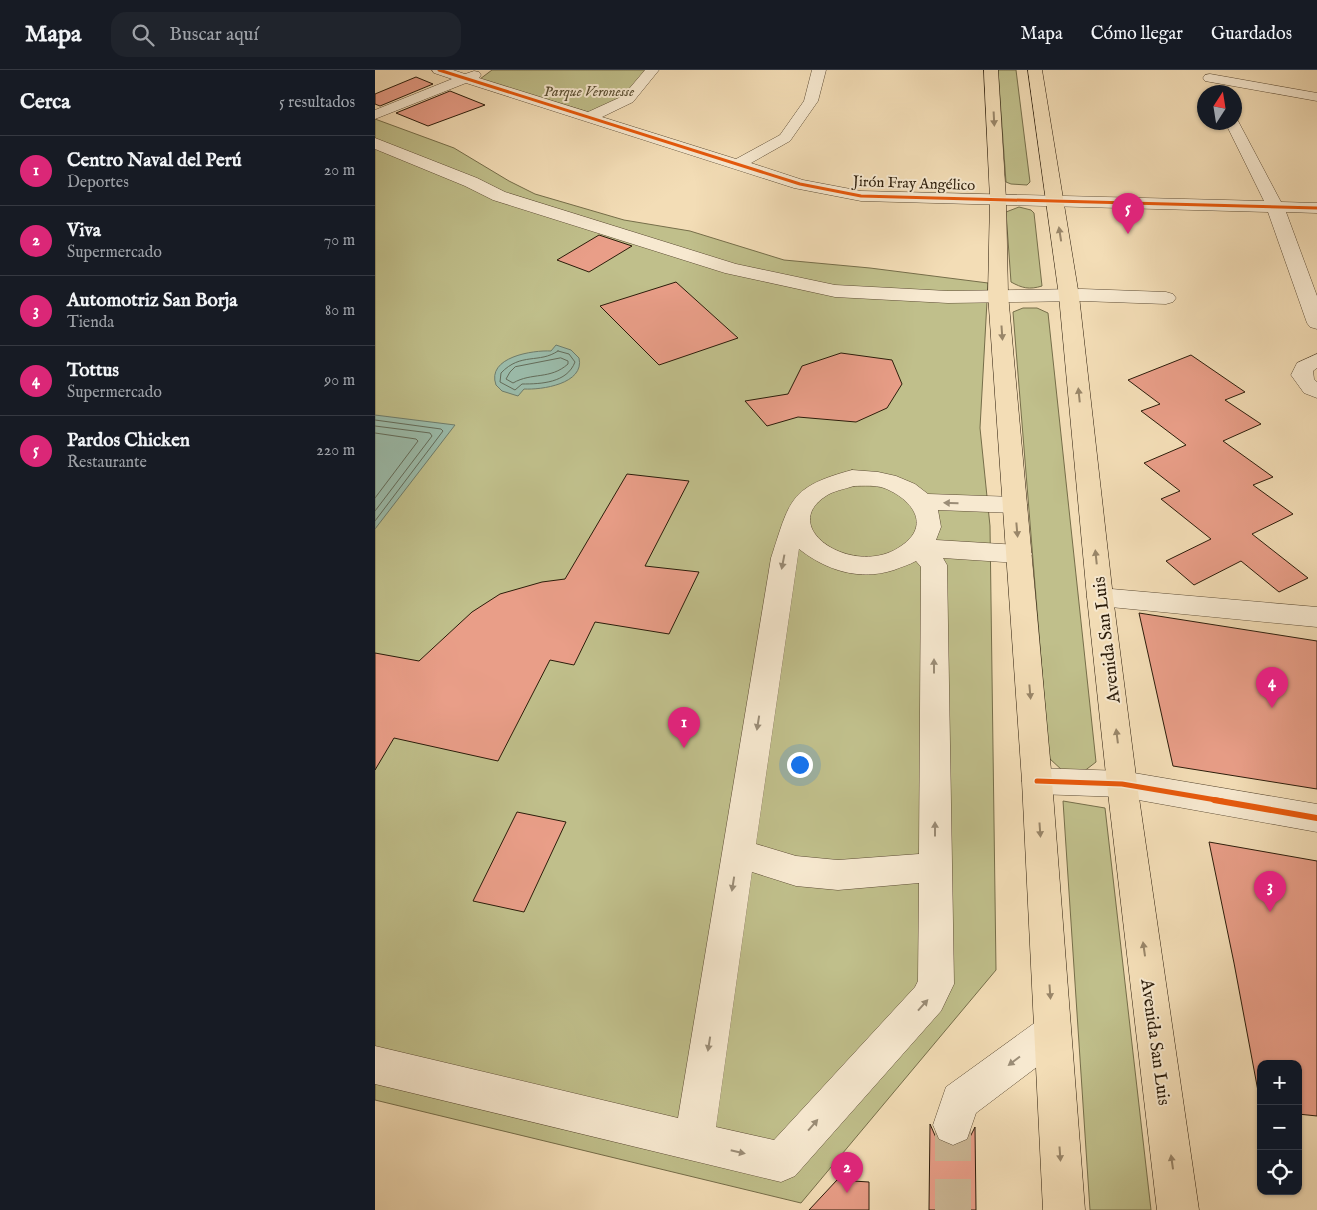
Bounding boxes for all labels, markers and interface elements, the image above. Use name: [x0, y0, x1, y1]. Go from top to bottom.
search box: [111, 12, 461, 57]
text: Mapa: [25, 19, 81, 50]
icon: search: [129, 21, 157, 49]
text: Buscar aquí: [169, 23, 258, 47]
text: Mapa: [1020, 23, 1063, 46]
text: Cómo llegar: [1091, 23, 1183, 46]
text: Guardados: [1211, 23, 1292, 46]
park label: Parque Veronesse: [544, 82, 634, 101]
north arrow: [1197, 85, 1242, 130]
text: Cerca: [20, 89, 70, 116]
text: 5 resultados: [279, 93, 355, 113]
one-way arrow: [990, 111, 998, 127]
text: Centro Naval del Perú: [67, 149, 242, 173]
text: 1: [33, 161, 39, 181]
text: 20 m: [324, 161, 355, 181]
street label: Jirón Fray Angélico: [850, 172, 975, 195]
text: Deportes: [67, 173, 129, 193]
pin: 5: [1112, 193, 1144, 234]
text: Viva: [67, 219, 101, 243]
one-way arrow: [1055, 226, 1063, 242]
text: 2: [32, 231, 40, 251]
text: 70 m: [324, 231, 355, 251]
text: Supermercado: [67, 243, 162, 263]
text: Automotriz San Borja: [67, 289, 237, 313]
text: 3: [33, 301, 39, 321]
text: 80 m: [325, 301, 355, 321]
text: Tienda: [67, 313, 114, 333]
one-way arrow: [998, 326, 1006, 342]
text: Tottus: [67, 359, 119, 383]
text: 4: [32, 371, 40, 391]
text: 90 m: [324, 371, 355, 391]
text: Supermercado: [67, 383, 162, 403]
one-way arrow: [1075, 387, 1083, 403]
text: Pardos Chicken: [67, 429, 190, 453]
text: 5: [33, 441, 39, 461]
text: 220 m: [316, 441, 355, 461]
text: Restaurante: [67, 453, 147, 473]
one-way arrow: [943, 498, 959, 506]
one-way arrow: [1013, 523, 1021, 539]
one-way arrow: [1092, 549, 1100, 565]
one-way arrow: [779, 555, 787, 571]
street label: Avenida San Luis: [1088, 575, 1127, 705]
one-way arrow: [930, 658, 938, 674]
pin: 4: [1256, 667, 1288, 708]
one-way arrow: [1026, 685, 1034, 701]
pin: 1: [668, 707, 700, 748]
one-way arrow: [754, 715, 762, 731]
one-way arrow: [1113, 727, 1121, 743]
your location: [787, 752, 813, 778]
one-way arrow: [931, 821, 939, 837]
one-way arrow: [1037, 822, 1045, 838]
pin: 3: [1254, 871, 1286, 912]
one-way arrow: [729, 876, 737, 892]
one-way arrow: [1140, 940, 1148, 956]
street label: Avenida San Luis: [1134, 977, 1175, 1107]
one-way arrow: [1047, 985, 1055, 1001]
one-way arrow: [917, 999, 929, 1011]
one-way arrow: [705, 1037, 713, 1053]
one-way arrow: [1008, 1055, 1021, 1066]
map controls: [1257, 1060, 1302, 1195]
button: +: [1257, 1060, 1302, 1105]
button: −: [1257, 1105, 1302, 1150]
one-way arrow: [808, 1119, 819, 1132]
one-way arrow: [1057, 1147, 1065, 1163]
one-way arrow: [730, 1148, 745, 1156]
button: locate: [1257, 1150, 1302, 1195]
pin: 2: [831, 1152, 863, 1193]
one-way arrow: [1168, 1153, 1176, 1169]

